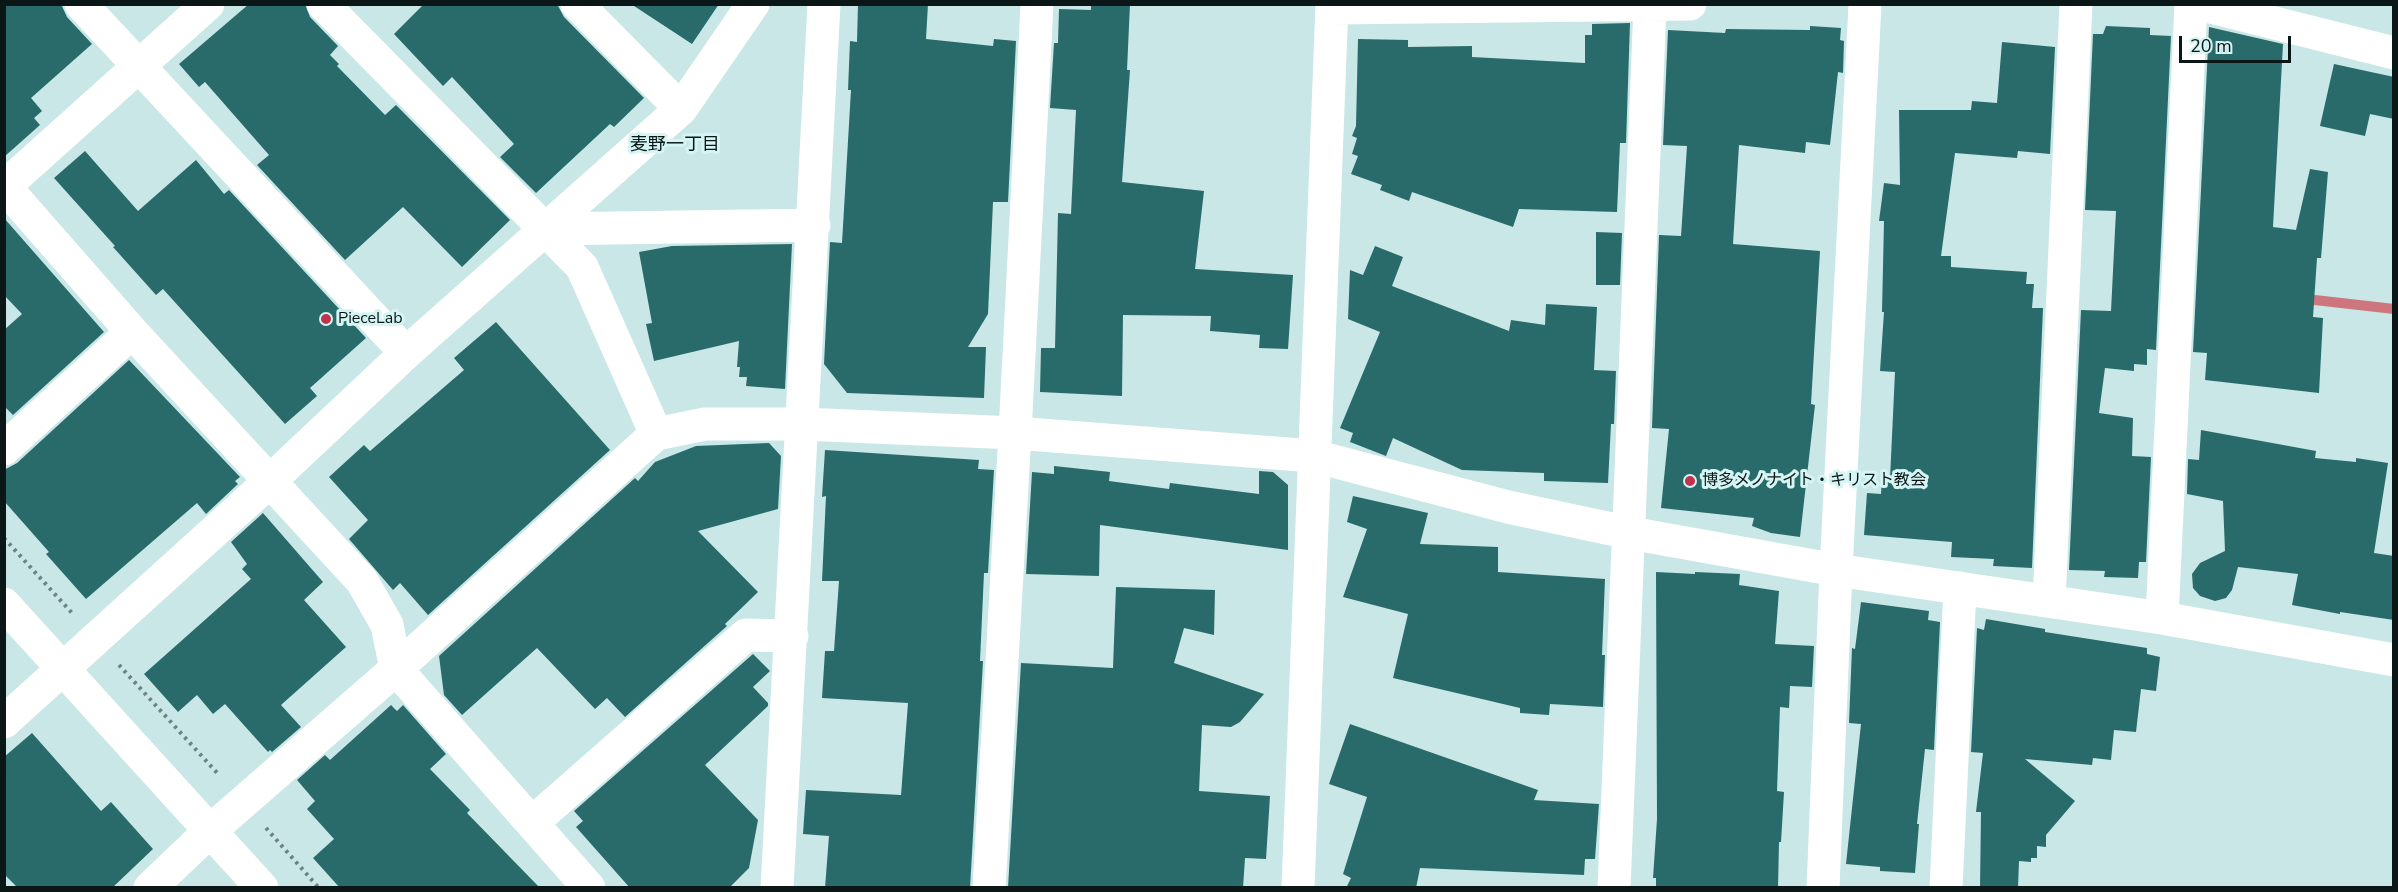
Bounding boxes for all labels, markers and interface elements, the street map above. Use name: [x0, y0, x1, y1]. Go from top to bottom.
scale bar: [2182, 24, 2294, 62]
text: 20 m: [2190, 34, 2232, 58]
district label: 麦野一丁目: [630, 135, 720, 157]
place label: PieceLab: [338, 309, 403, 329]
marker: PieceLab: [319, 312, 333, 326]
place label: 博多メノナイト・キリスト教会: [1702, 471, 1926, 491]
marker: 博多メノナイト・キリスト教会: [1683, 474, 1697, 488]

